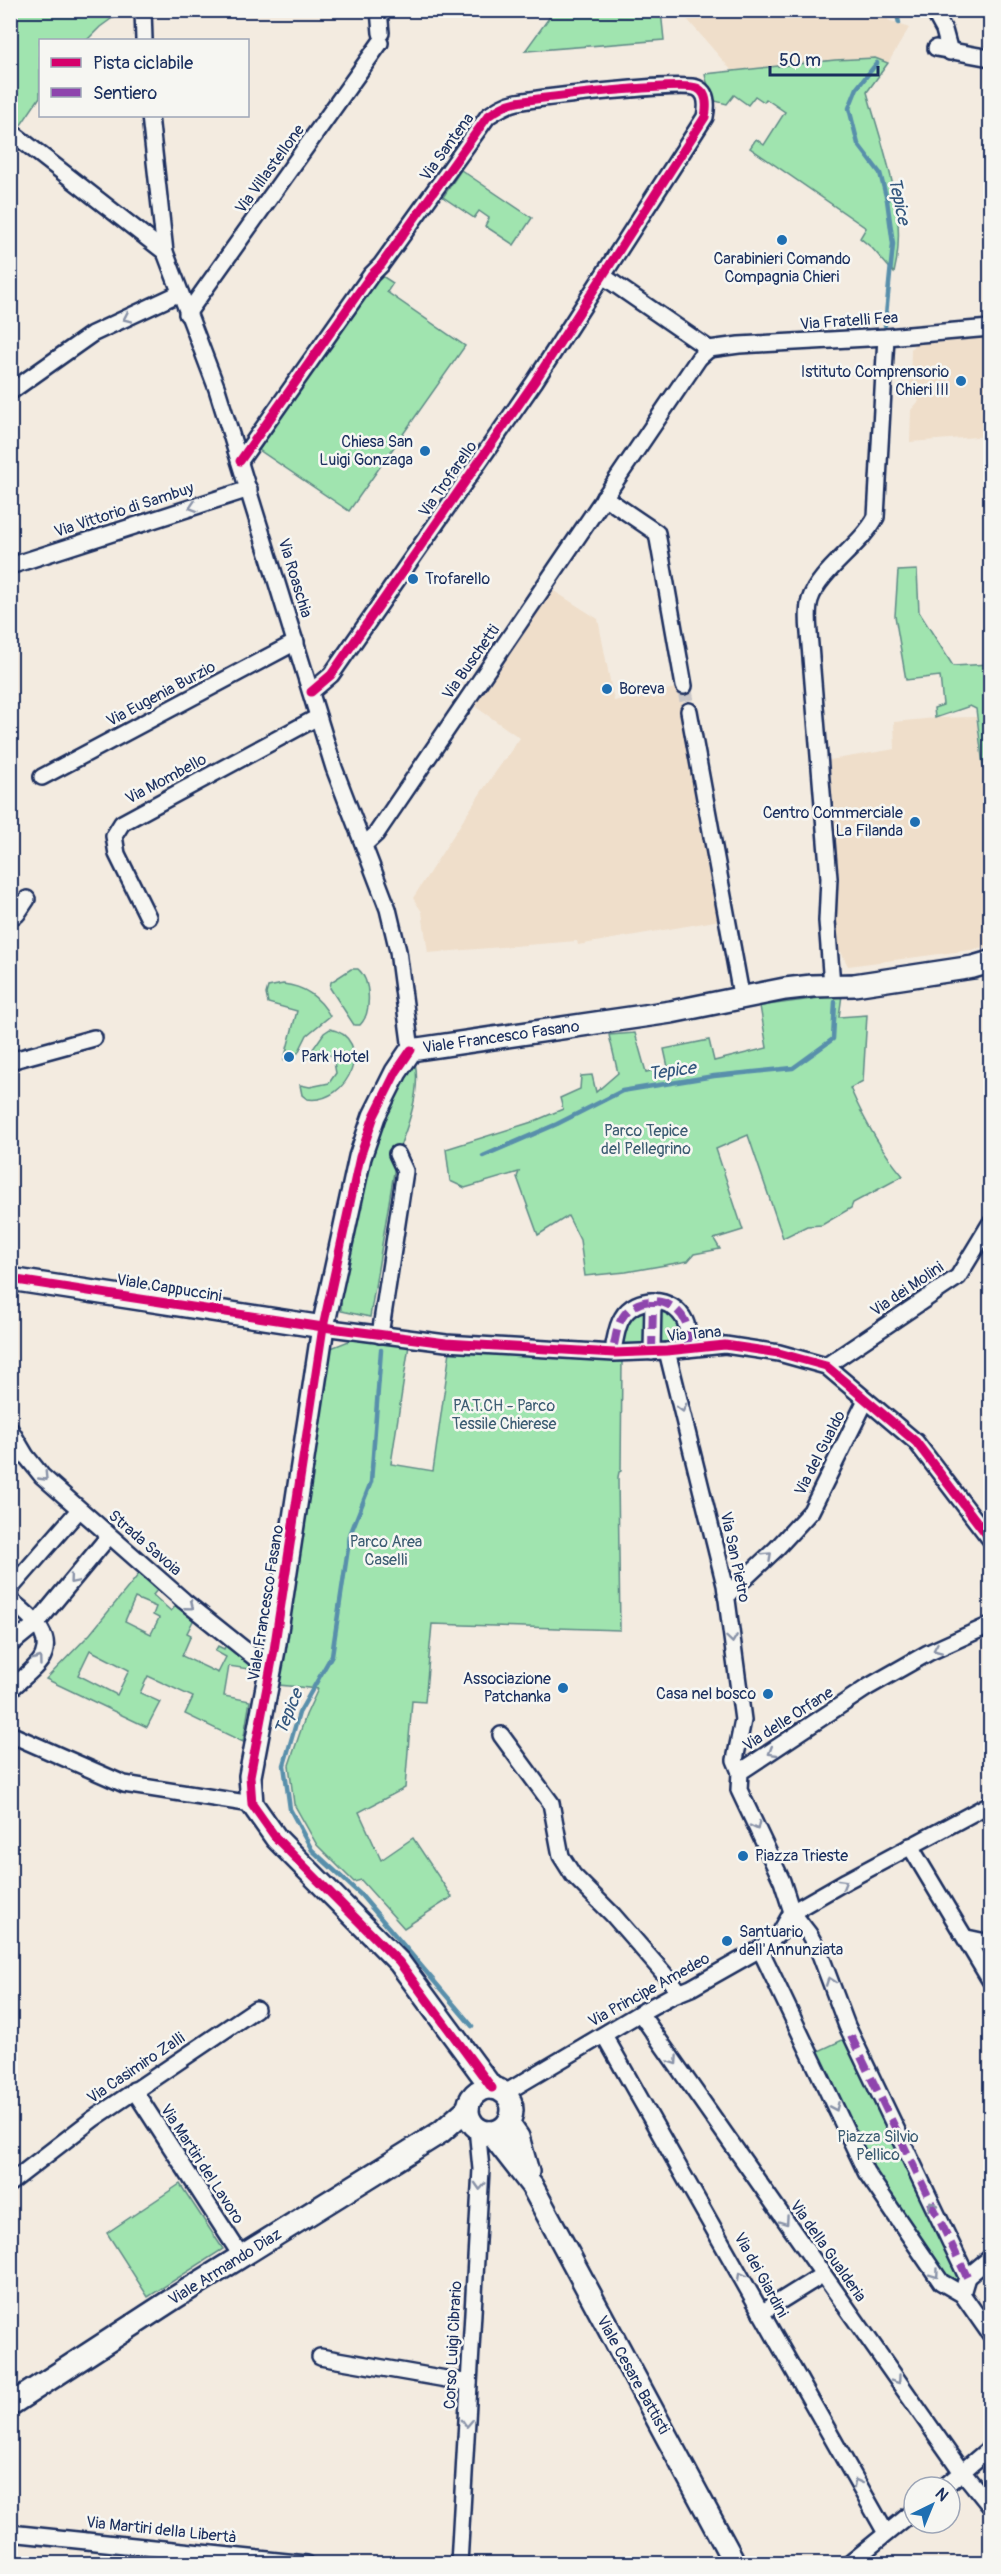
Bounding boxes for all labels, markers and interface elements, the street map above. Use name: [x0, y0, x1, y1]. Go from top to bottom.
legend: [39, 39, 249, 117]
scale bar: [770, 39, 878, 77]
text: 50 m: [779, 49, 821, 72]
text: Pista ciclabile: [93, 52, 193, 75]
text: Sentiero: [93, 82, 157, 105]
street label: Via Santena: [416, 109, 478, 185]
street label: Via Villastellone: [231, 120, 309, 217]
water label: Tepice: [883, 175, 916, 229]
marker: Carabinieri Comando Compagnia Chieri: [775, 233, 789, 247]
place label: Carabinieri Comando Compagnia Chieri: [713, 249, 851, 287]
street label: Via Fratelli Fea: [799, 308, 899, 334]
one-way arrow: [123, 310, 134, 322]
place label: Istituto Comprensorio Chieri III: [801, 362, 949, 400]
marker: Istituto Comprensorio Chieri III: [954, 374, 968, 388]
place label: Chiesa San Luigi Gonzaga: [319, 432, 413, 470]
street label: Via Trofarello: [414, 437, 482, 521]
marker: Chiesa San Luigi Gonzaga: [418, 444, 432, 458]
street label: Via Vittorio di Sambuy: [52, 478, 197, 542]
one-way arrow: [188, 500, 199, 512]
street label: Via Roaschia: [273, 536, 317, 620]
place label: Trofarello: [425, 569, 491, 589]
marker: Trofarello: [406, 572, 420, 586]
street label: Via Buschetti: [438, 621, 504, 703]
street label: Via Eugenia Burzio: [103, 657, 219, 731]
place label: Boreva: [619, 679, 665, 699]
marker: Boreva: [600, 682, 614, 696]
street label: Via Mombello: [122, 749, 210, 809]
place label: Centro Commerciale La Filanda: [763, 803, 903, 841]
marker: Centro Commerciale La Filanda: [908, 815, 922, 829]
street label: Viale Francesco Fasano: [421, 1016, 581, 1058]
place label: Park Hotel: [301, 1047, 369, 1067]
marker: Park Hotel: [282, 1050, 296, 1064]
water label: Tepice: [647, 1056, 699, 1086]
park label: Parco Tepice del Pellegrino: [601, 1121, 691, 1159]
street label: Via dei Molini: [867, 1257, 948, 1321]
street label: Viale Cappuccini: [115, 1270, 223, 1306]
street label: Via Tana: [666, 1322, 722, 1346]
park label: PA.T.CH - Parco Tessile Chierese: [452, 1396, 556, 1434]
one-way arrow: [674, 1403, 687, 1413]
street label: Via del Gualdo: [790, 1407, 850, 1499]
one-way arrow: [36, 1469, 47, 1480]
street label: Strada Savoia: [104, 1506, 186, 1580]
street label: Via San Pietro: [716, 1510, 754, 1605]
street label: Viale Francesco Fasano: [244, 1523, 288, 1683]
park label: Parco Area Caselli: [350, 1532, 422, 1570]
one-way arrow: [762, 1552, 772, 1563]
one-way arrow: [69, 1573, 80, 1584]
one-way arrow: [183, 1598, 194, 1609]
one-way arrow: [725, 1635, 737, 1644]
one-way arrow: [933, 1642, 944, 1654]
one-way arrow: [31, 1656, 42, 1667]
place label: Associazione Patchanka: [463, 1669, 551, 1707]
marker: Associazione Patchanka: [556, 1681, 570, 1695]
street label: Via delle Orfane: [739, 1682, 837, 1756]
water label: Tepice: [269, 1684, 309, 1738]
place label: Casa nel bosco: [656, 1684, 756, 1704]
marker: Casa nel bosco: [761, 1687, 775, 1701]
one-way arrow: [768, 1745, 778, 1756]
one-way arrow: [749, 1820, 761, 1831]
place label: Piazza Trieste: [755, 1846, 848, 1866]
marker: Piazza Trieste: [736, 1849, 750, 1863]
one-way arrow: [837, 1879, 847, 1890]
place label: Santuario dell'Annunziata: [739, 1922, 843, 1960]
marker: Santuario dell'Annunziata: [720, 1934, 734, 1948]
street label: Via Principe Amedeo: [585, 1948, 714, 2032]
one-way arrow: [825, 1977, 838, 1987]
street label: Via Casimiro Zalli: [83, 2028, 189, 2108]
one-way arrow: [666, 2055, 678, 2065]
street label: Via Martiri del Lavoro: [156, 2100, 248, 2228]
one-way arrow: [828, 2101, 840, 2112]
park label: Piazza Silvio Pellico: [837, 2127, 919, 2165]
one-way arrow: [474, 2182, 487, 2191]
street label: Via della Gualderia: [786, 2196, 870, 2306]
one-way arrow: [928, 2201, 940, 2212]
one-way arrow: [777, 2215, 788, 2226]
street label: Viale Armando Diaz: [165, 2224, 285, 2310]
street label: Via dei Giardini: [729, 2229, 793, 2321]
one-way arrow: [928, 2267, 939, 2278]
one-way arrow: [736, 2272, 748, 2282]
street label: Corso Luigi Cibrario: [440, 2280, 466, 2410]
street label: Viale Cesare Battisti: [592, 2312, 674, 2438]
one-way arrow: [890, 2374, 901, 2385]
one-way arrow: [461, 2418, 474, 2427]
north arrow: [902, 2475, 962, 2535]
one-way arrow: [853, 2478, 864, 2489]
text: N: [931, 2484, 952, 2506]
street label: Via Martiri della Libertà: [85, 2512, 237, 2548]

